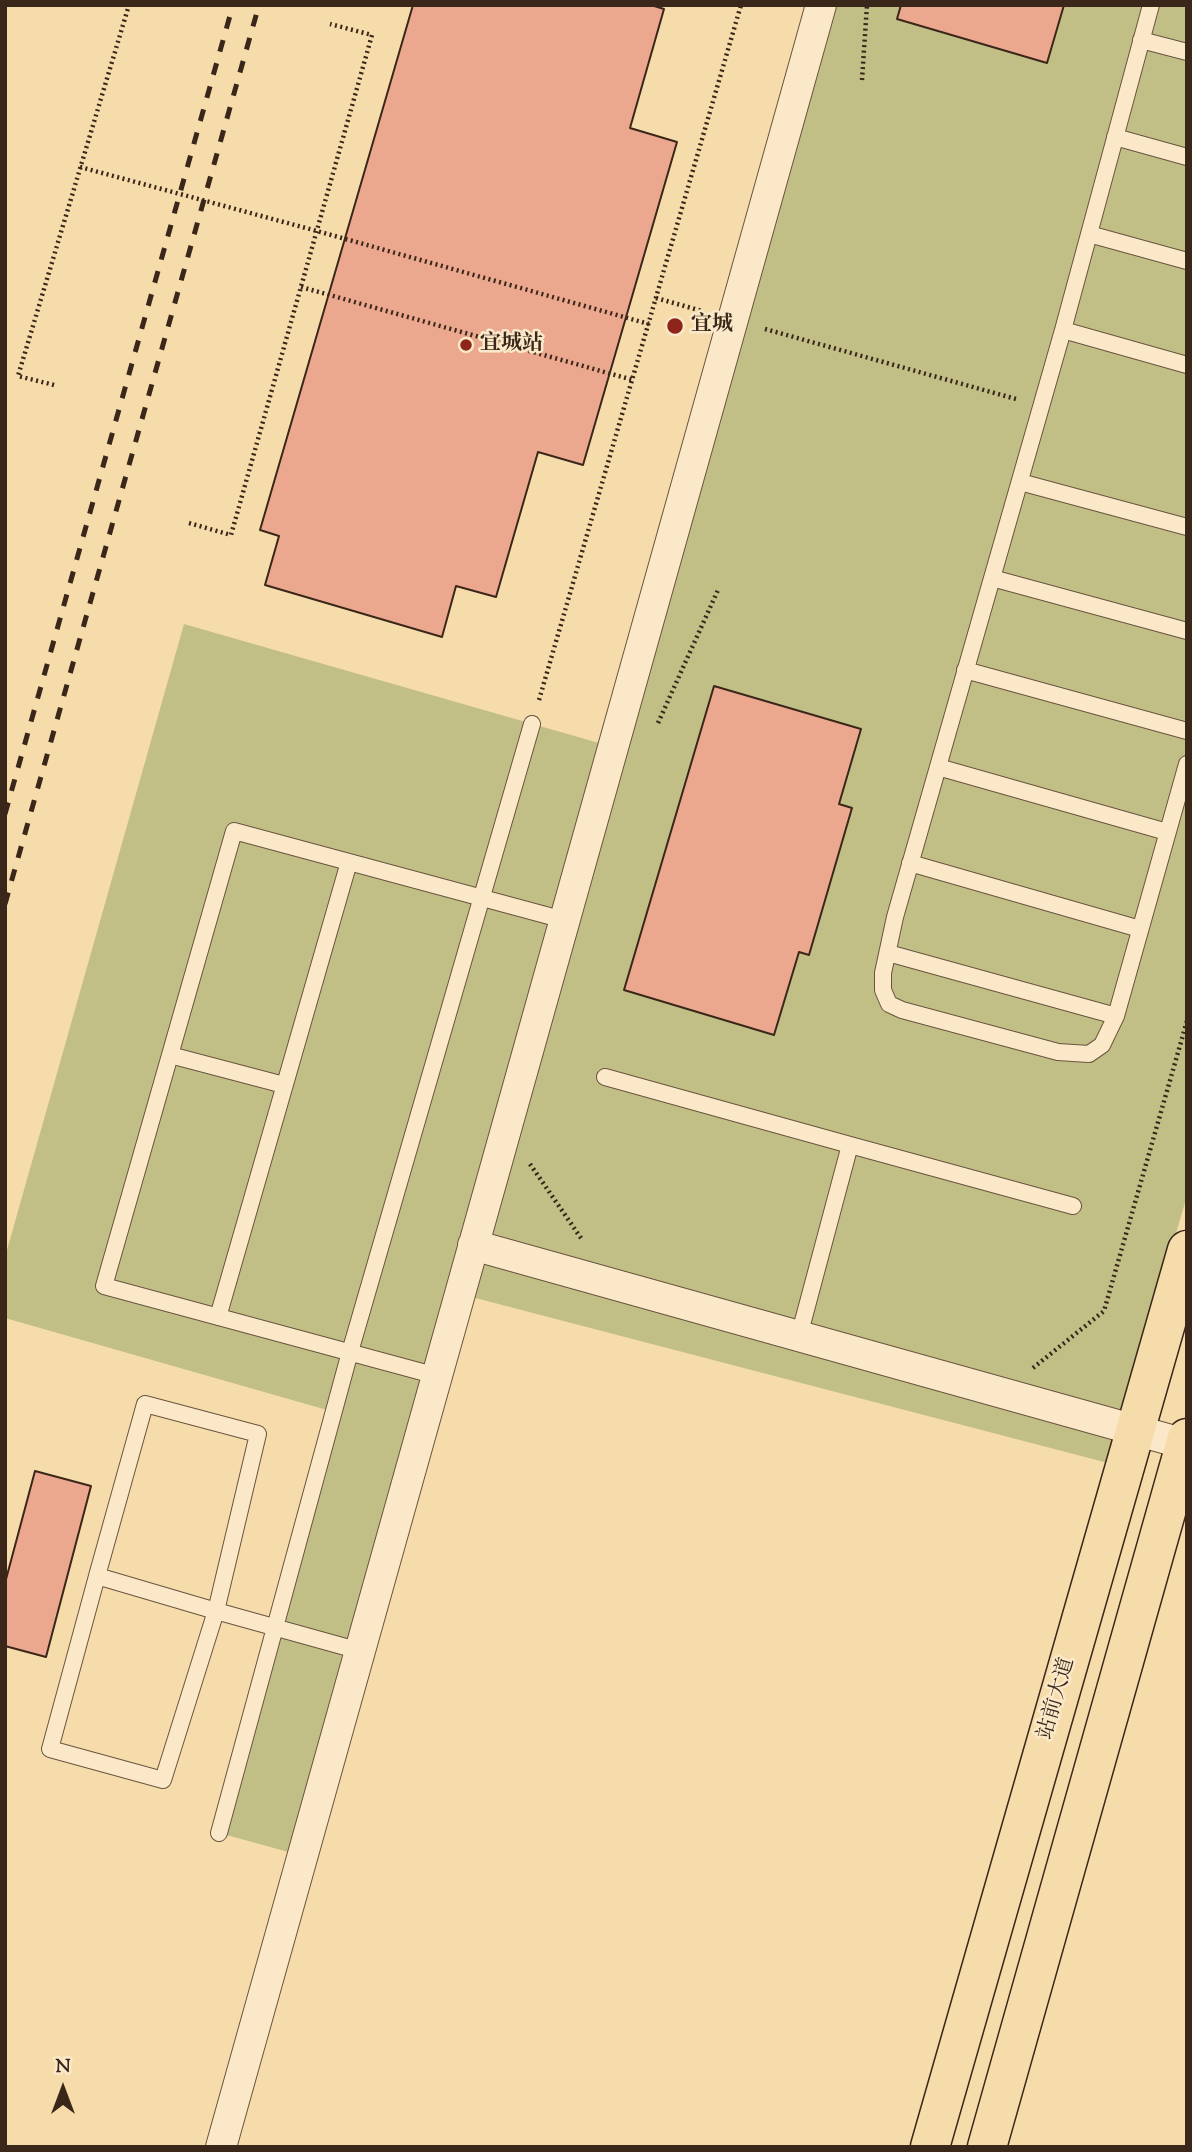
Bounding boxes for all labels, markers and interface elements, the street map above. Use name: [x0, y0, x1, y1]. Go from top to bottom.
place label: 宜城: [691, 313, 733, 339]
marker: 宜城: [665, 316, 685, 336]
place label: 宜城站: [480, 332, 543, 358]
marker: 宜城站: [458, 337, 474, 353]
street label: 站前大道: [1034, 1655, 1082, 1743]
north arrow: [28, 2054, 98, 2124]
text: N: [55, 2054, 71, 2081]

